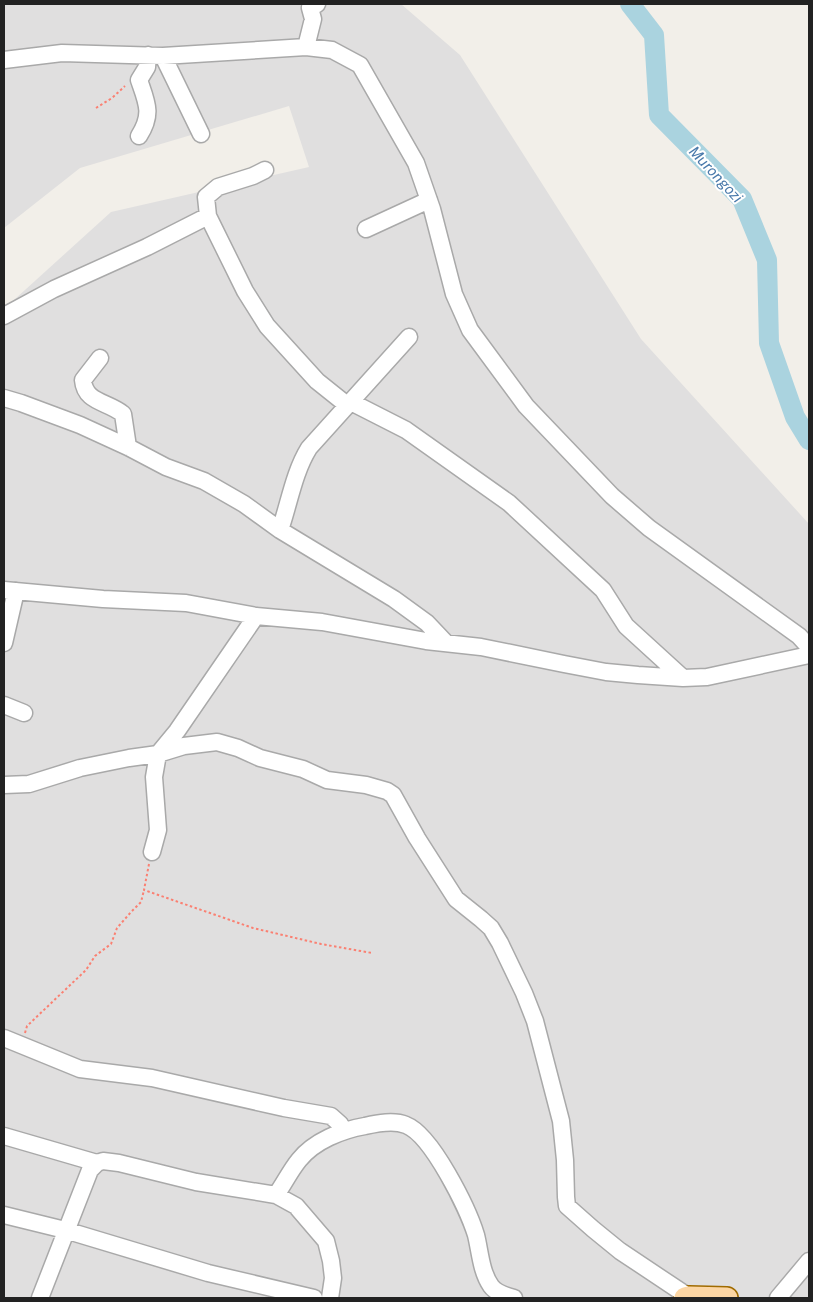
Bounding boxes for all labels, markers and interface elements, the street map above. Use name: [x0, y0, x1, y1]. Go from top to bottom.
water label: Murongozi: [686, 142, 747, 206]

